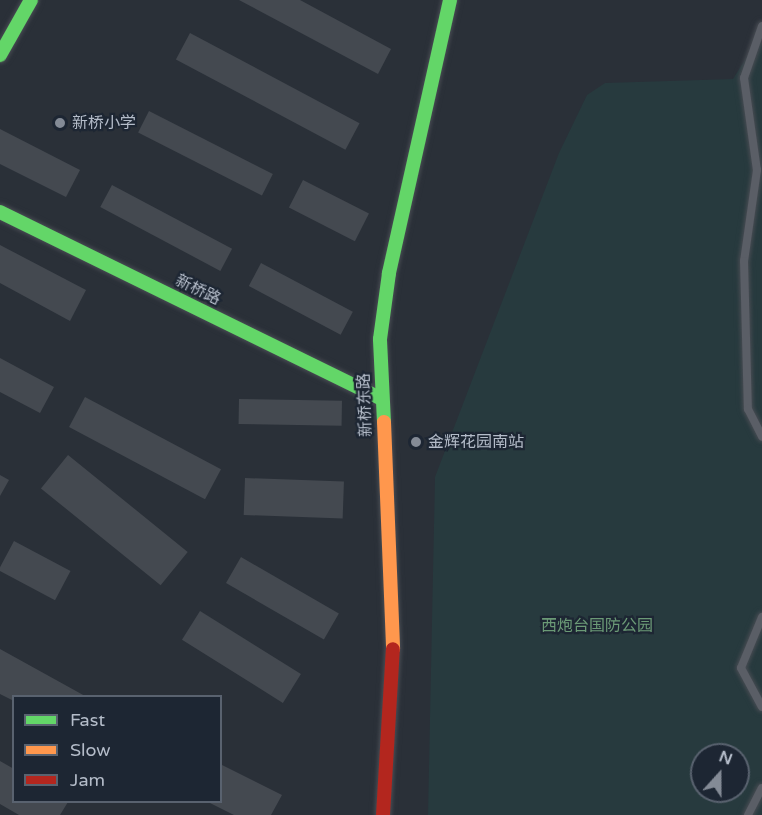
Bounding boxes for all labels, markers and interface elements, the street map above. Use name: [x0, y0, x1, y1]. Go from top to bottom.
place label: 新桥小学: [72, 113, 136, 133]
marker: 新桥小学: [53, 116, 67, 130]
street label: 新桥路: [172, 271, 224, 309]
street label: 新桥东路: [354, 373, 376, 437]
place label: 金辉花园南站: [428, 432, 524, 452]
marker: 金辉花园南站: [409, 435, 423, 449]
park label: 西炮台国防公园: [541, 616, 653, 636]
legend: [12, 695, 222, 803]
text: Fast: [70, 709, 105, 731]
text: Slow: [70, 739, 111, 761]
north arrow: [690, 743, 750, 803]
text: N: [716, 746, 735, 770]
text: Jam: [70, 769, 105, 791]

